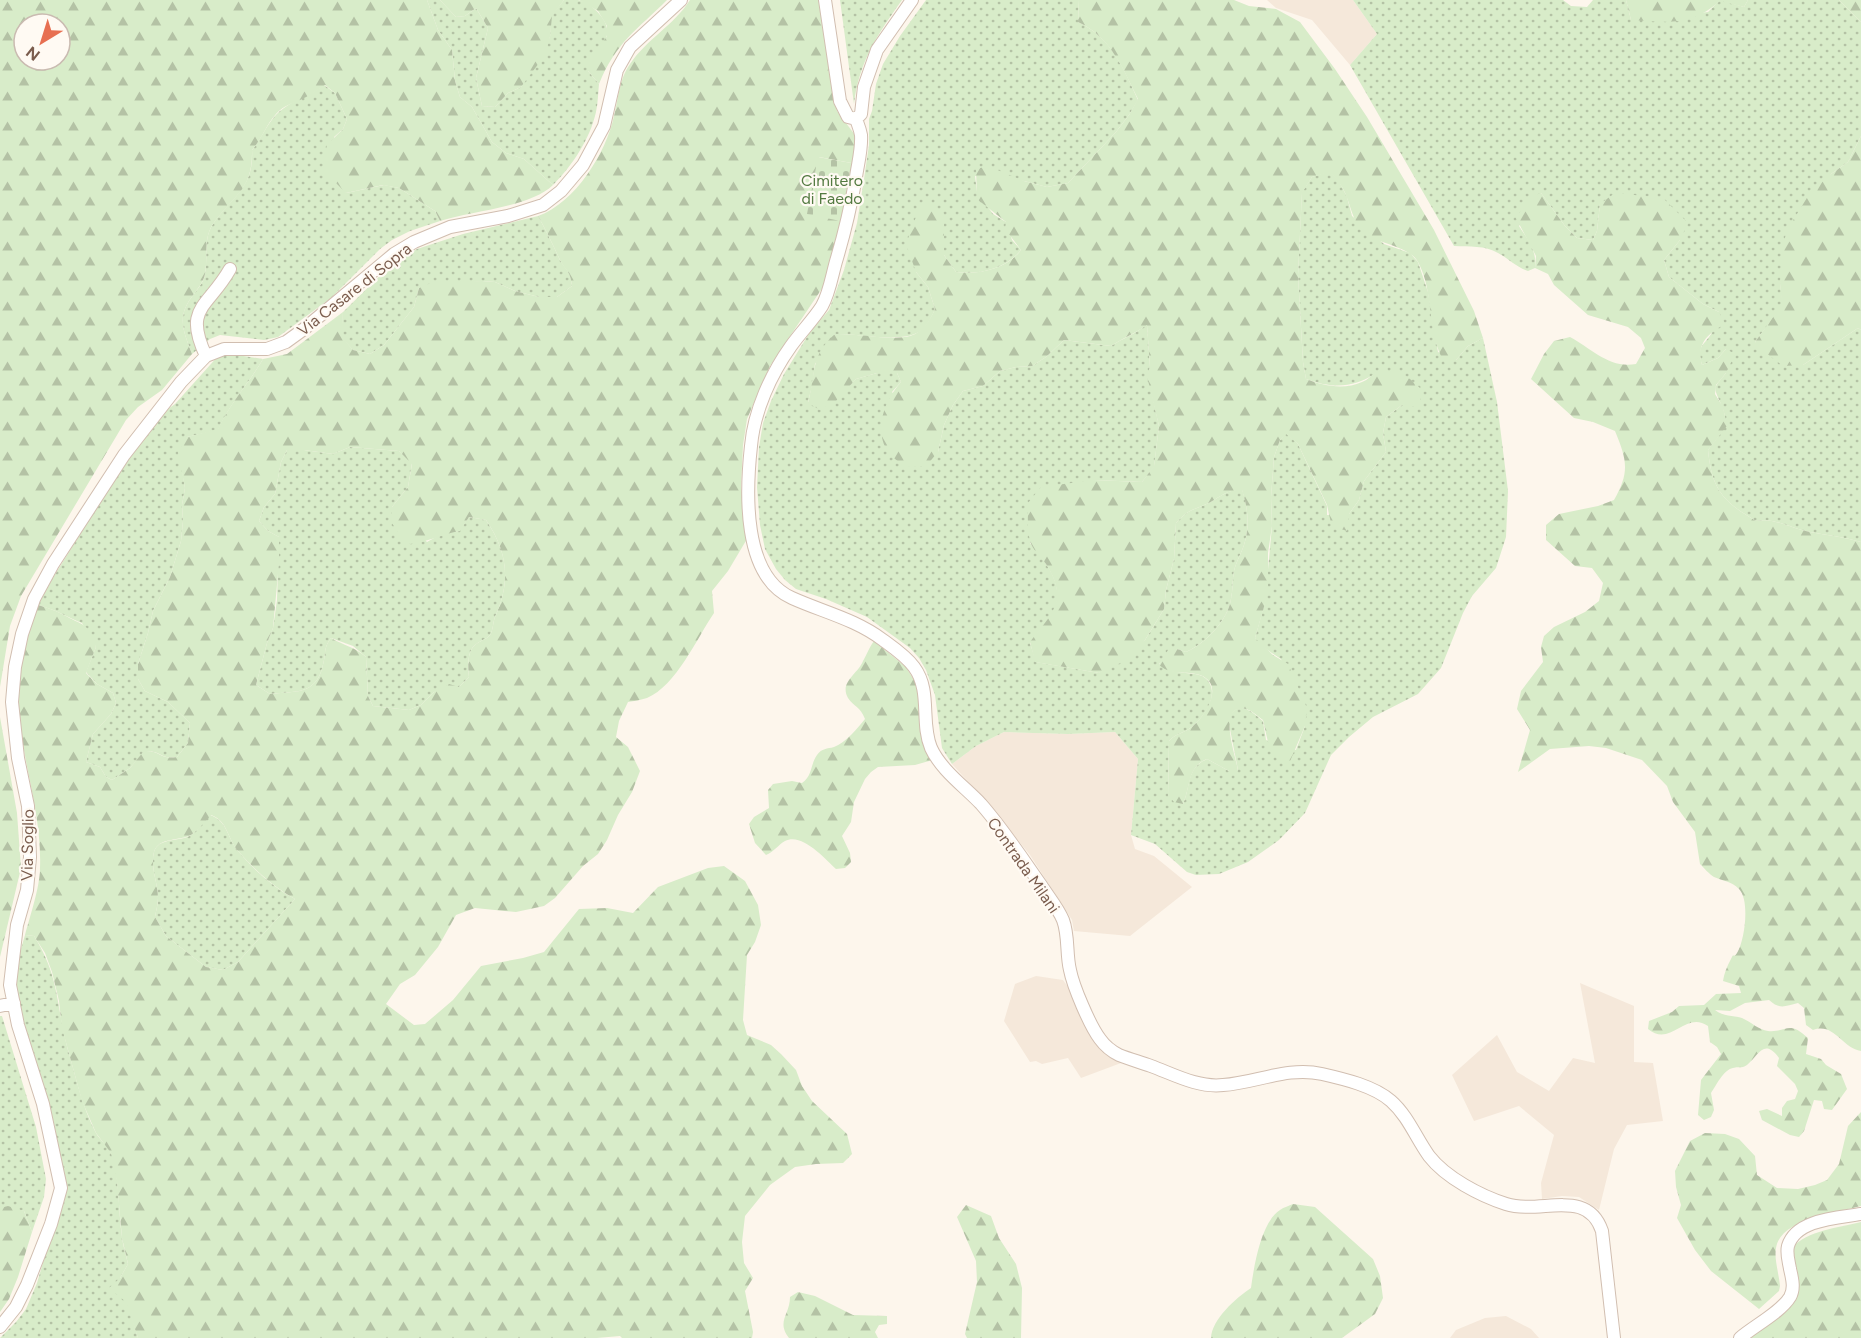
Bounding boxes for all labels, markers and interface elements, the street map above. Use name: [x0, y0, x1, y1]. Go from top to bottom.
north arrow: [12, 12, 72, 72]
text: N: [22, 42, 44, 65]
park label: Cimitero di Faedo: [801, 171, 863, 208]
street label: Via Casare di Sopra: [293, 239, 415, 340]
street label: Via Soglio: [17, 809, 38, 881]
street label: Contrada Milani: [984, 814, 1064, 917]

